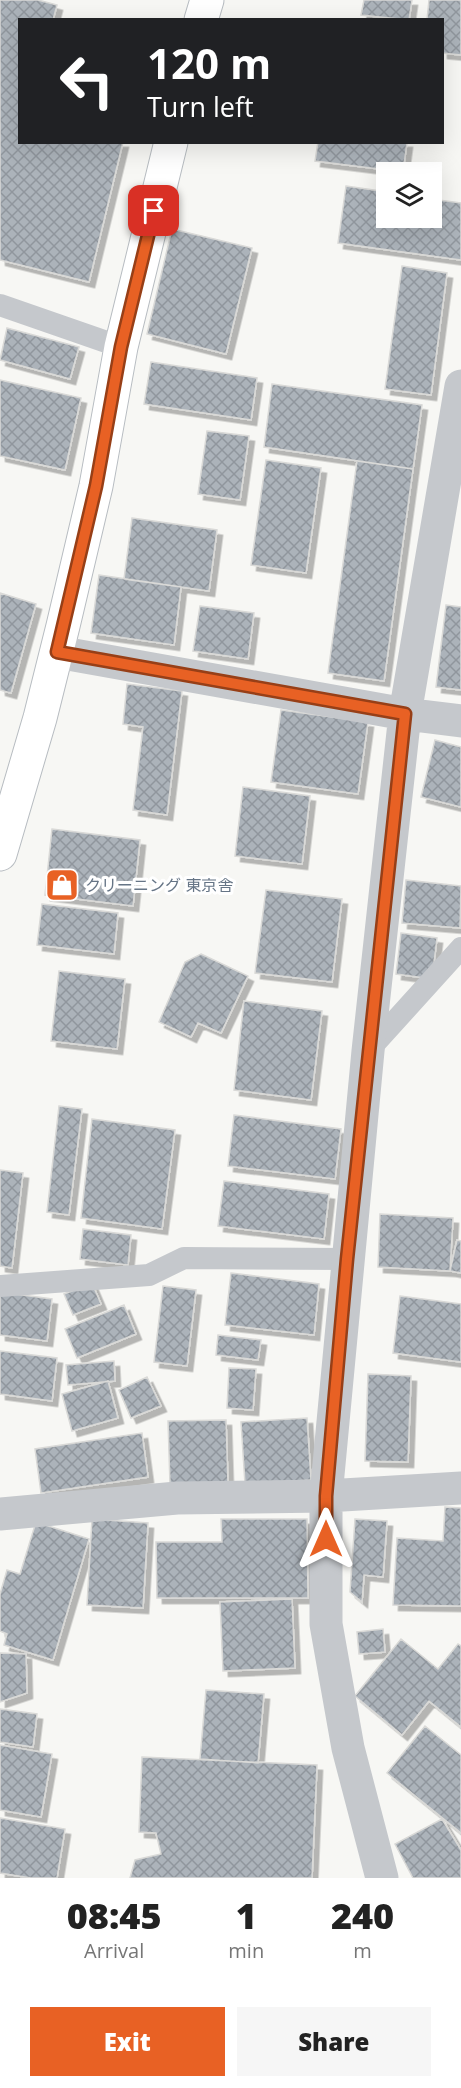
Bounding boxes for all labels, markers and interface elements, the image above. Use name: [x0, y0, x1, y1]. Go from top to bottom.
text: 120 m: [147, 34, 271, 91]
icon: left: [48, 42, 126, 120]
text: Turn left: [147, 88, 254, 125]
map controls: [376, 162, 442, 228]
button: layers: [376, 162, 442, 228]
pin: [128, 185, 179, 236]
icon: arrive: [137, 194, 170, 227]
shop icon: クリーニング 東京舎: [44, 867, 80, 903]
place label: クリーニング 東京舎: [85, 874, 233, 896]
position arrow: [294, 1507, 358, 1571]
text: 08:45: [67, 1891, 162, 1940]
text: 1: [236, 1891, 257, 1940]
text: 240: [331, 1891, 394, 1940]
text: Arrival: [84, 1937, 144, 1964]
text: min: [228, 1937, 264, 1964]
text: m: [353, 1937, 372, 1964]
button: Exit: [30, 2007, 225, 2076]
button: Share: [237, 2007, 431, 2076]

